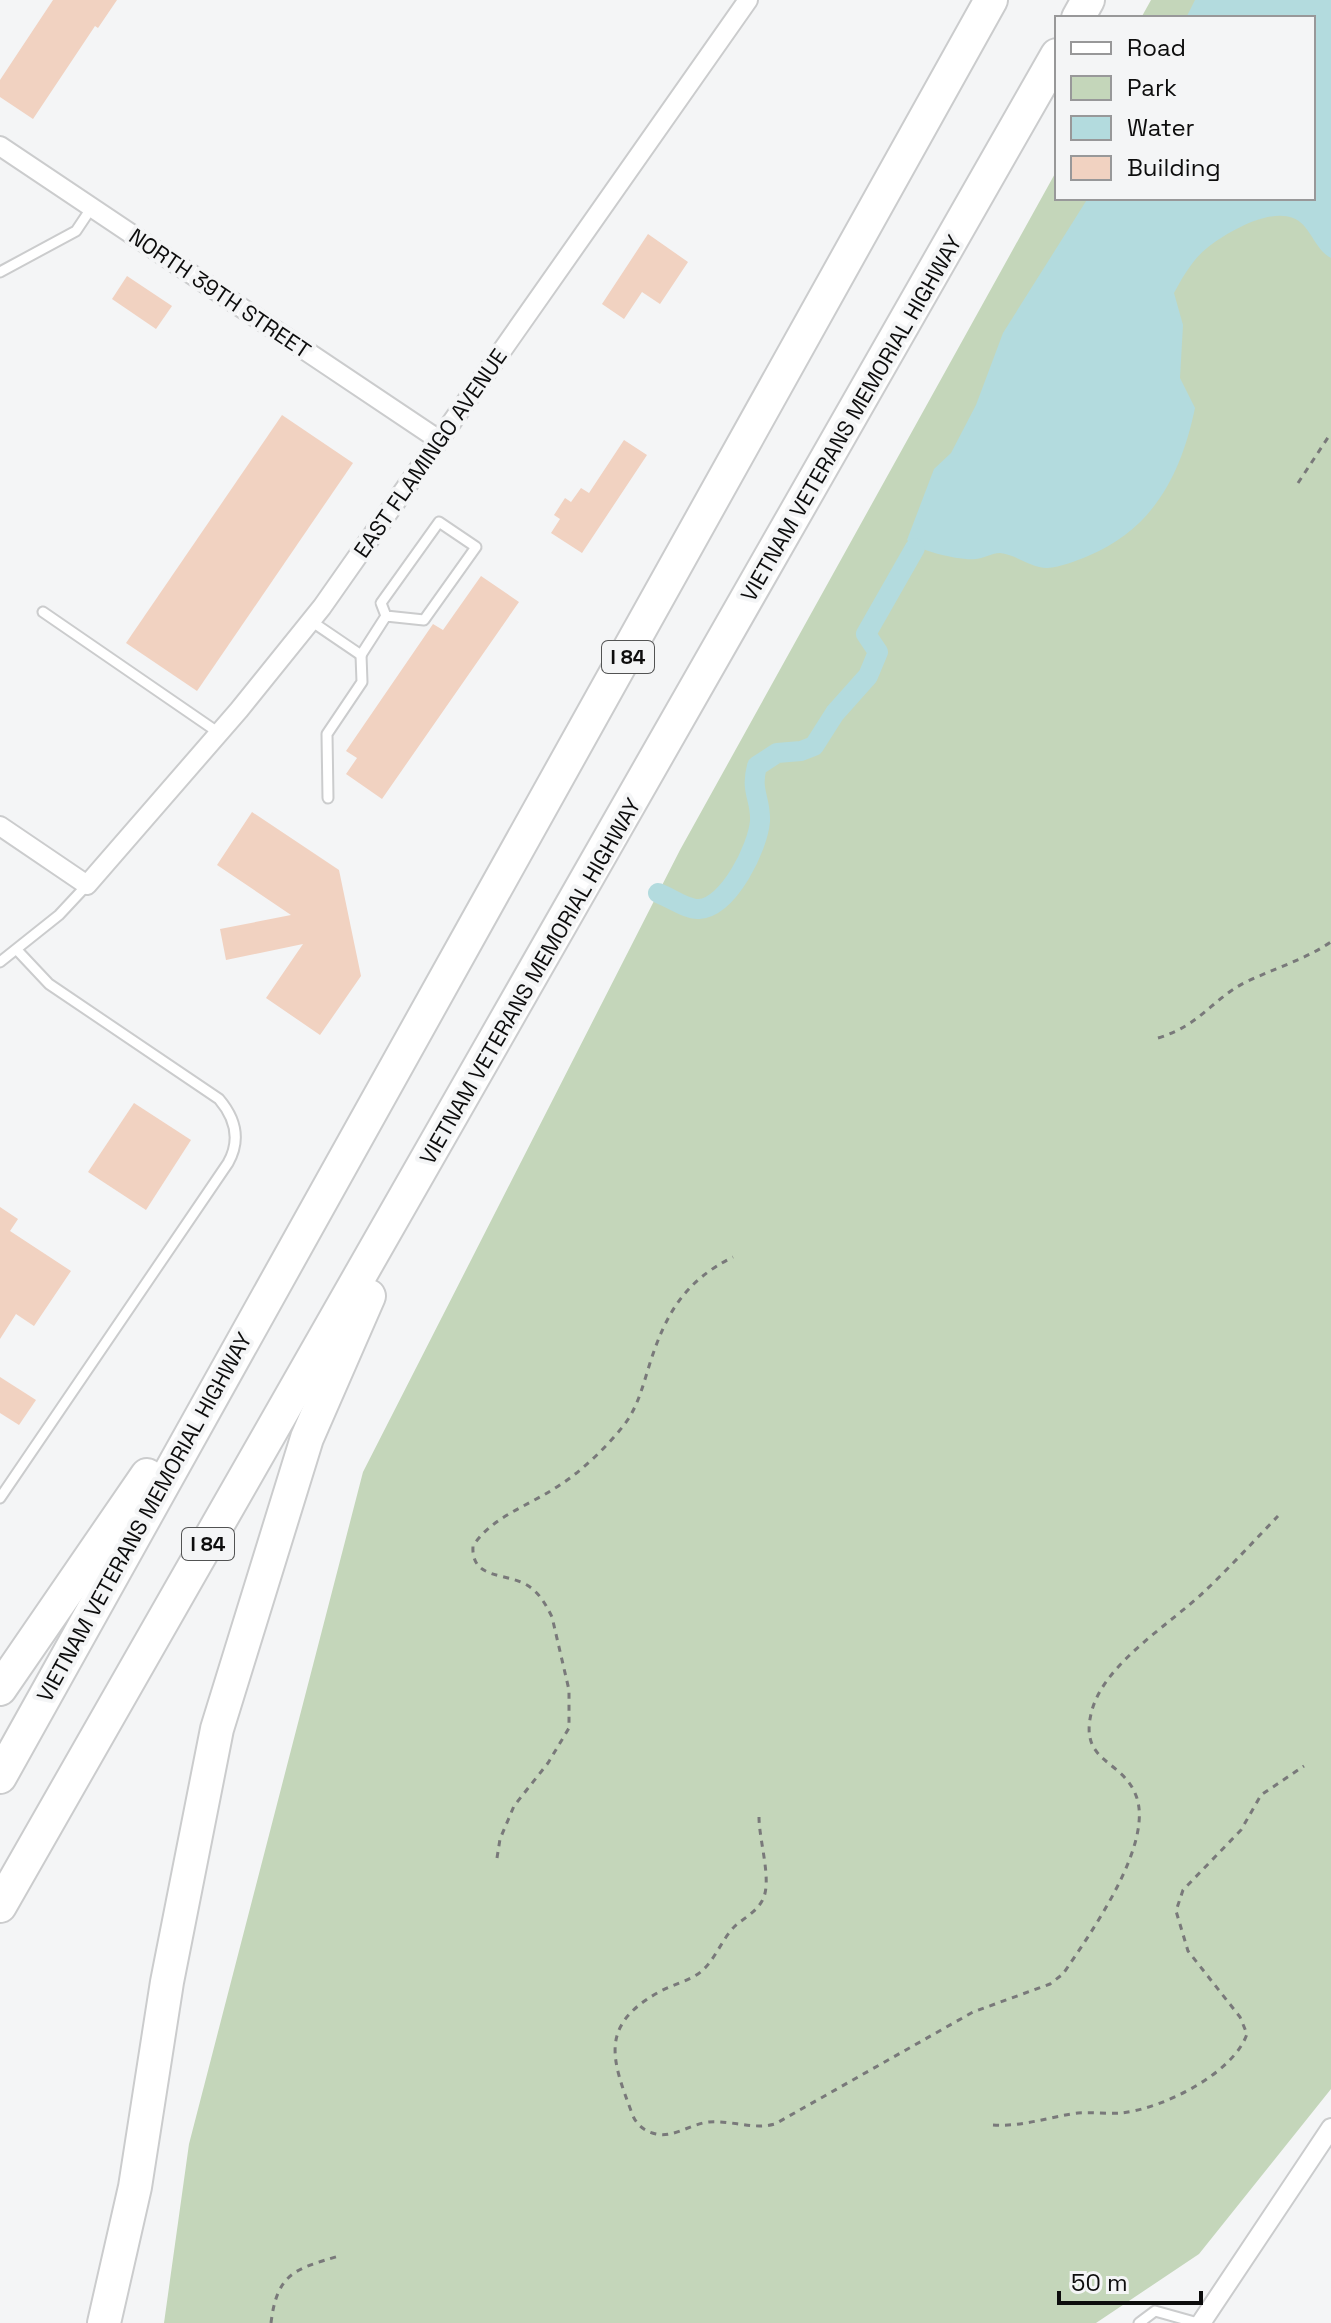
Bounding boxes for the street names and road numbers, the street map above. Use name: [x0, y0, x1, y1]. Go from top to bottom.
street label: NORTH 39TH STREET: [124, 222, 316, 364]
street label: VIETNAM VETERANS MEMORIAL HIGHWAY: [734, 229, 968, 606]
street label: EAST FLAMINGO AVENUE: [347, 343, 513, 563]
road number: I 84: [602, 641, 654, 673]
street label: VIETNAM VETERANS MEMORIAL HIGHWAY: [413, 792, 647, 1169]
street label: VIETNAM VETERANS MEMORIAL HIGHWAY: [30, 1327, 258, 1707]
road number: I 84: [182, 1528, 234, 1560]

